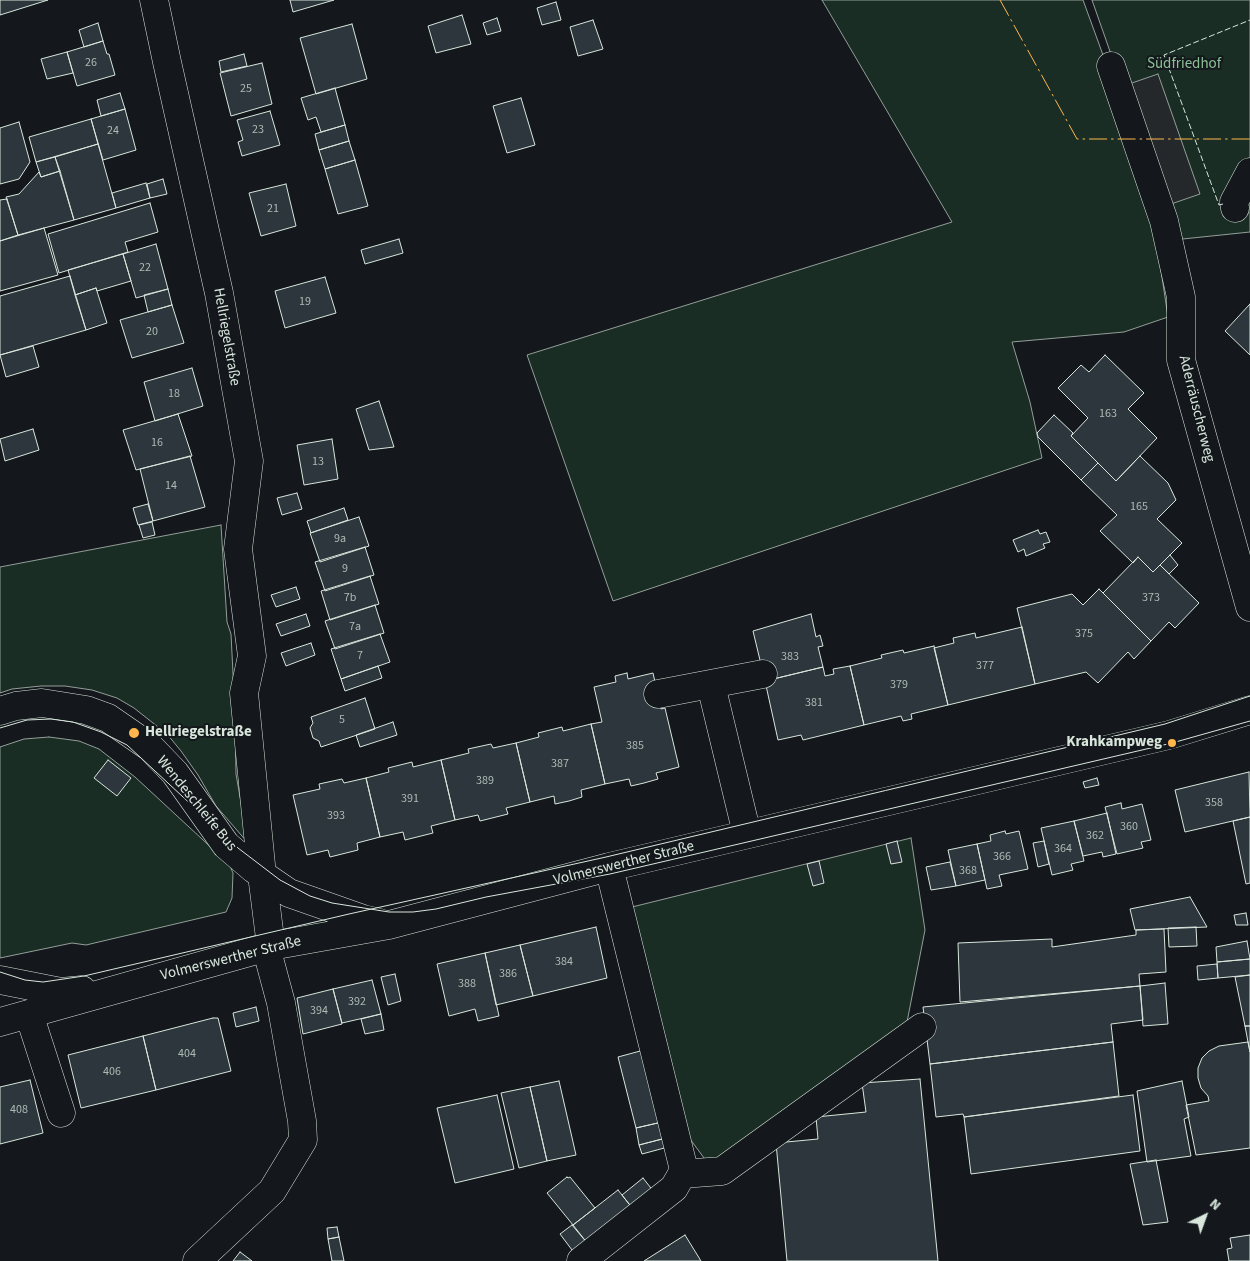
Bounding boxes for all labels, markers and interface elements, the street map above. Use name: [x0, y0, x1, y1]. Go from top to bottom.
house number: 26: [85, 56, 97, 70]
park label: Südfriedhof: [1147, 56, 1221, 74]
house number: 25: [240, 82, 252, 96]
house number: 23: [252, 123, 264, 137]
house number: 24: [107, 124, 119, 138]
house number: 21: [267, 202, 279, 216]
house number: 22: [139, 261, 151, 275]
street label: Hellriegelstraße: [209, 287, 243, 387]
house number: 19: [299, 295, 311, 309]
house number: 20: [146, 325, 158, 339]
street label: Aderräuscherweg: [1174, 354, 1218, 464]
house number: 18: [168, 387, 180, 401]
house number: 163: [1099, 407, 1117, 421]
house number: 16: [151, 436, 163, 450]
house number: 13: [312, 455, 324, 469]
house number: 14: [165, 479, 177, 493]
house number: 165: [1130, 500, 1148, 514]
house number: 9a: [334, 532, 346, 546]
house number: 9: [342, 562, 348, 576]
house number: 7b: [344, 591, 356, 605]
house number: 373: [1142, 591, 1160, 605]
house number: 7a: [349, 620, 361, 634]
house number: 375: [1075, 627, 1093, 641]
house number: 7: [357, 649, 363, 663]
house number: 383: [781, 650, 799, 664]
house number: 377: [976, 659, 994, 673]
house number: 379: [890, 678, 908, 692]
house number: 381: [805, 696, 823, 710]
house number: 5: [339, 713, 345, 727]
place label: Hellriegelstraße: [145, 724, 252, 742]
marker: Hellriegelstraße: [127, 726, 141, 740]
place label: Krahkampweg: [1066, 734, 1162, 752]
marker: Krahkampweg: [1166, 737, 1178, 749]
house number: 385: [626, 739, 644, 753]
street label: Wendeschleife Bus: [152, 753, 240, 855]
house number: 387: [551, 757, 569, 771]
house number: 389: [476, 774, 494, 788]
house number: 391: [401, 792, 419, 806]
house number: 358: [1205, 796, 1223, 810]
house number: 393: [327, 809, 345, 823]
house number: 360: [1120, 820, 1138, 834]
house number: 362: [1086, 829, 1104, 843]
street label: Volmerswerther Straße: [552, 838, 696, 890]
house number: 364: [1054, 842, 1072, 856]
house number: 366: [993, 850, 1011, 864]
house number: 368: [959, 864, 977, 878]
street label: Volmerswerther Straße: [159, 933, 303, 985]
house number: 384: [555, 955, 573, 969]
house number: 386: [499, 967, 517, 981]
house number: 388: [458, 977, 476, 991]
house number: 392: [348, 995, 366, 1009]
house number: 394: [310, 1004, 328, 1018]
house number: 404: [178, 1047, 196, 1061]
house number: 406: [103, 1065, 121, 1079]
house number: 408: [10, 1103, 28, 1117]
north arrow: [1180, 1191, 1230, 1241]
text: N: [1205, 1194, 1225, 1215]

